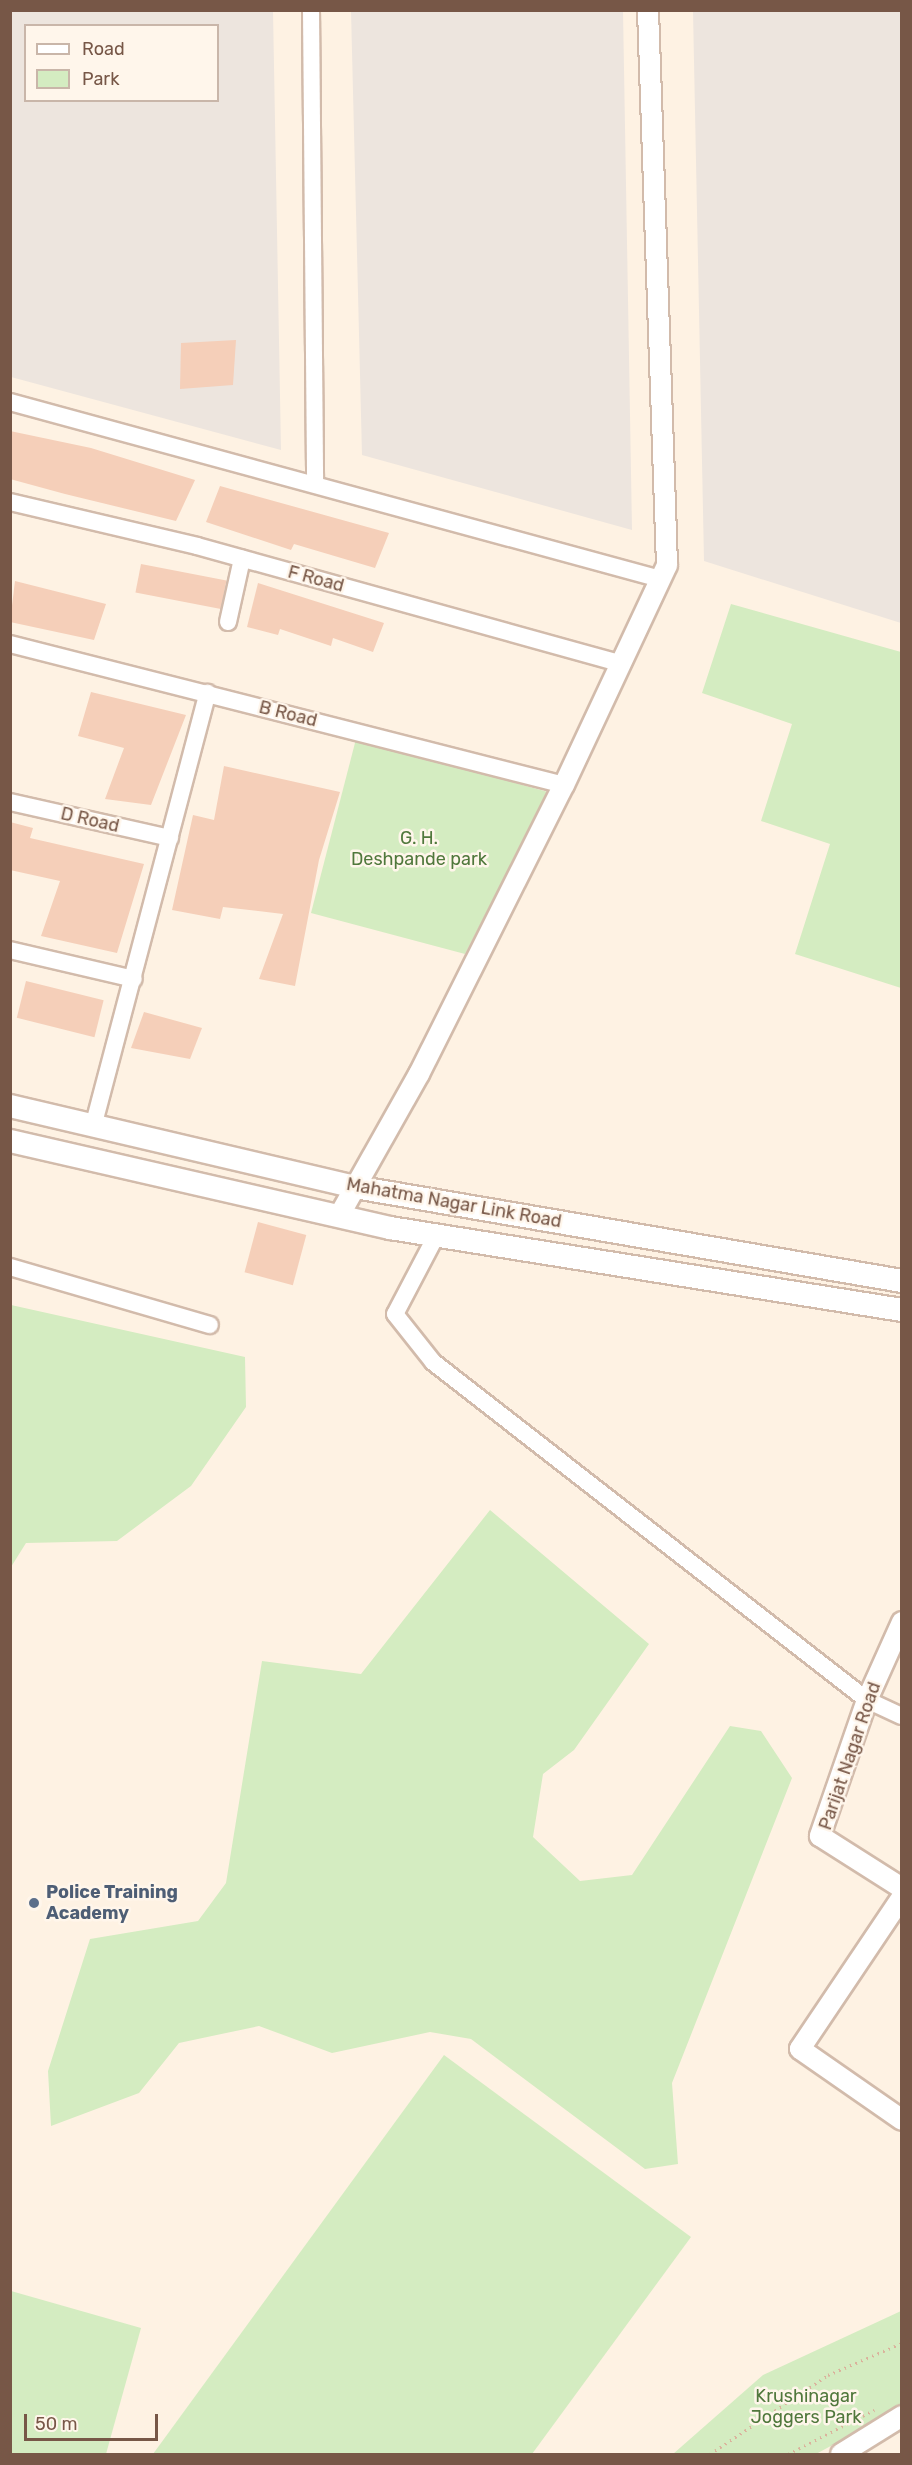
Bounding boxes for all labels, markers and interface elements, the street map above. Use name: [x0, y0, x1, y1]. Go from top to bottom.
legend: [24, 24, 219, 102]
text: Road: [82, 38, 125, 60]
text: Park: [82, 68, 119, 90]
street label: F Road: [285, 561, 347, 597]
street label: B Road: [257, 696, 319, 732]
street label: D Road: [59, 803, 121, 837]
park label: G. H. Deshpande park: [351, 828, 487, 870]
street label: Mahatma Nagar Link Road: [345, 1173, 563, 1233]
street label: Parijat Nagar Road: [814, 1679, 886, 1833]
place label: Police Training Academy: [46, 1882, 178, 1924]
marker: Police Training Academy: [27, 1896, 41, 1910]
park label: Krushinagar Joggers Park: [750, 2386, 862, 2428]
scale bar: [27, 2402, 160, 2440]
text: 50 m: [35, 2413, 78, 2435]

